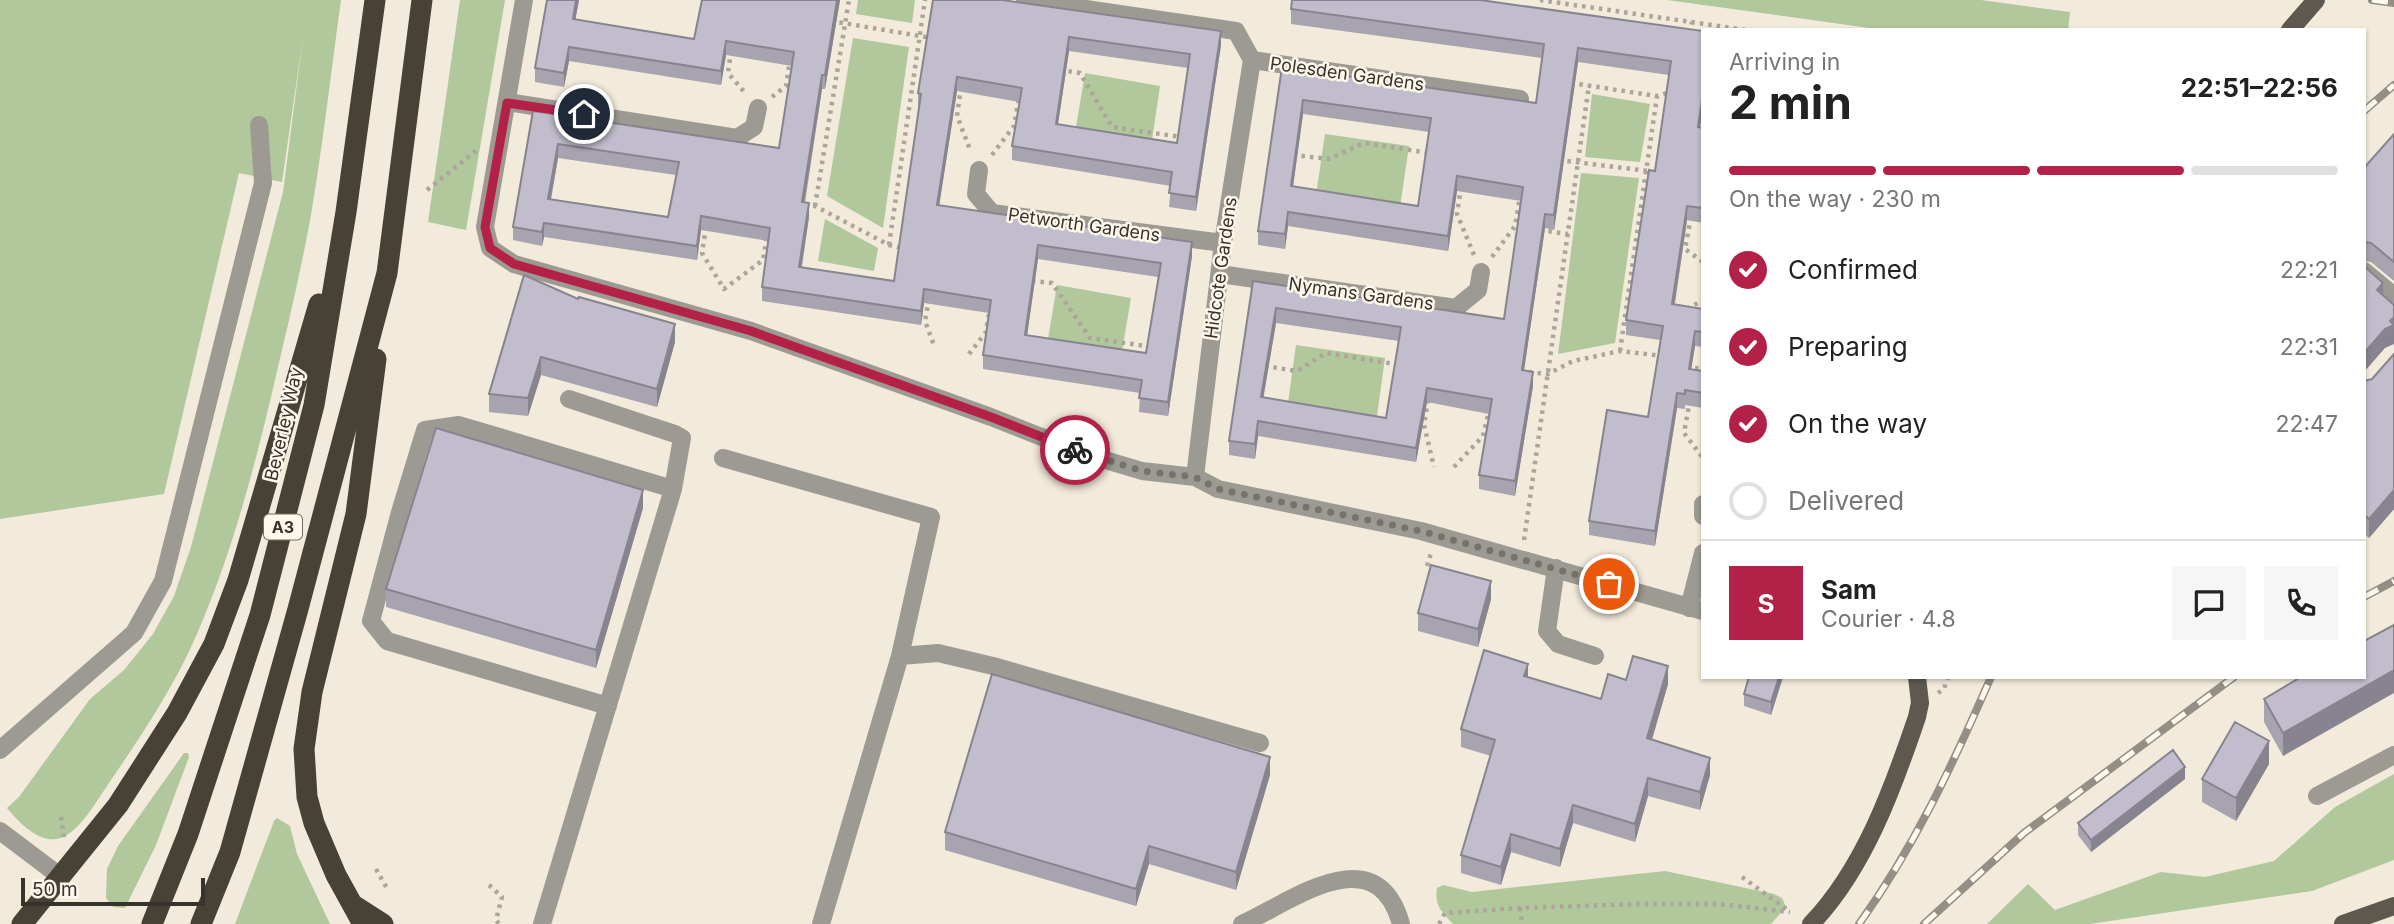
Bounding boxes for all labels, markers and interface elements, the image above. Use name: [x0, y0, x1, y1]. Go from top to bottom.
text: Arriving in: [1729, 48, 1840, 76]
street label: Polesden Gardens: [1269, 52, 1425, 95]
text: 22:51–22:56: [2181, 72, 2338, 103]
text: 2 min: [1729, 74, 1852, 130]
pin: [554, 84, 614, 144]
icon: home: [565, 95, 603, 133]
text: On the way · 230 m: [1729, 185, 1941, 213]
street label: Hidcote Gardens: [1200, 196, 1241, 340]
street label: Petworth Gardens: [1007, 203, 1162, 246]
icon: check: [1729, 251, 1767, 289]
text: Confirmed: [1788, 254, 1918, 285]
text: 22:21: [2280, 256, 2338, 284]
street label: Nymans Gardens: [1287, 273, 1435, 314]
icon: check: [1729, 328, 1767, 366]
text: Preparing: [1788, 331, 1908, 362]
text: 22:31: [2280, 333, 2338, 361]
street label: Beverley Way: [260, 365, 307, 483]
icon: check: [1729, 405, 1767, 443]
text: On the way: [1788, 408, 1927, 439]
text: 22:47: [2275, 410, 2338, 438]
courier: [1040, 415, 1110, 485]
icon: bike: [1056, 431, 1094, 469]
text: Delivered: [1788, 485, 1904, 516]
road number: A3: [264, 514, 302, 540]
pin: [1579, 554, 1639, 614]
icon: bag: [1590, 565, 1628, 603]
button: chat: [2172, 566, 2246, 640]
button: phone: [2264, 566, 2338, 640]
text: Sam: [1821, 574, 1877, 605]
text: S: [1757, 588, 1775, 619]
text: Courier · 4.8: [1821, 605, 1956, 633]
scale bar: [21, 875, 205, 907]
text: 50 m: [32, 878, 78, 901]

